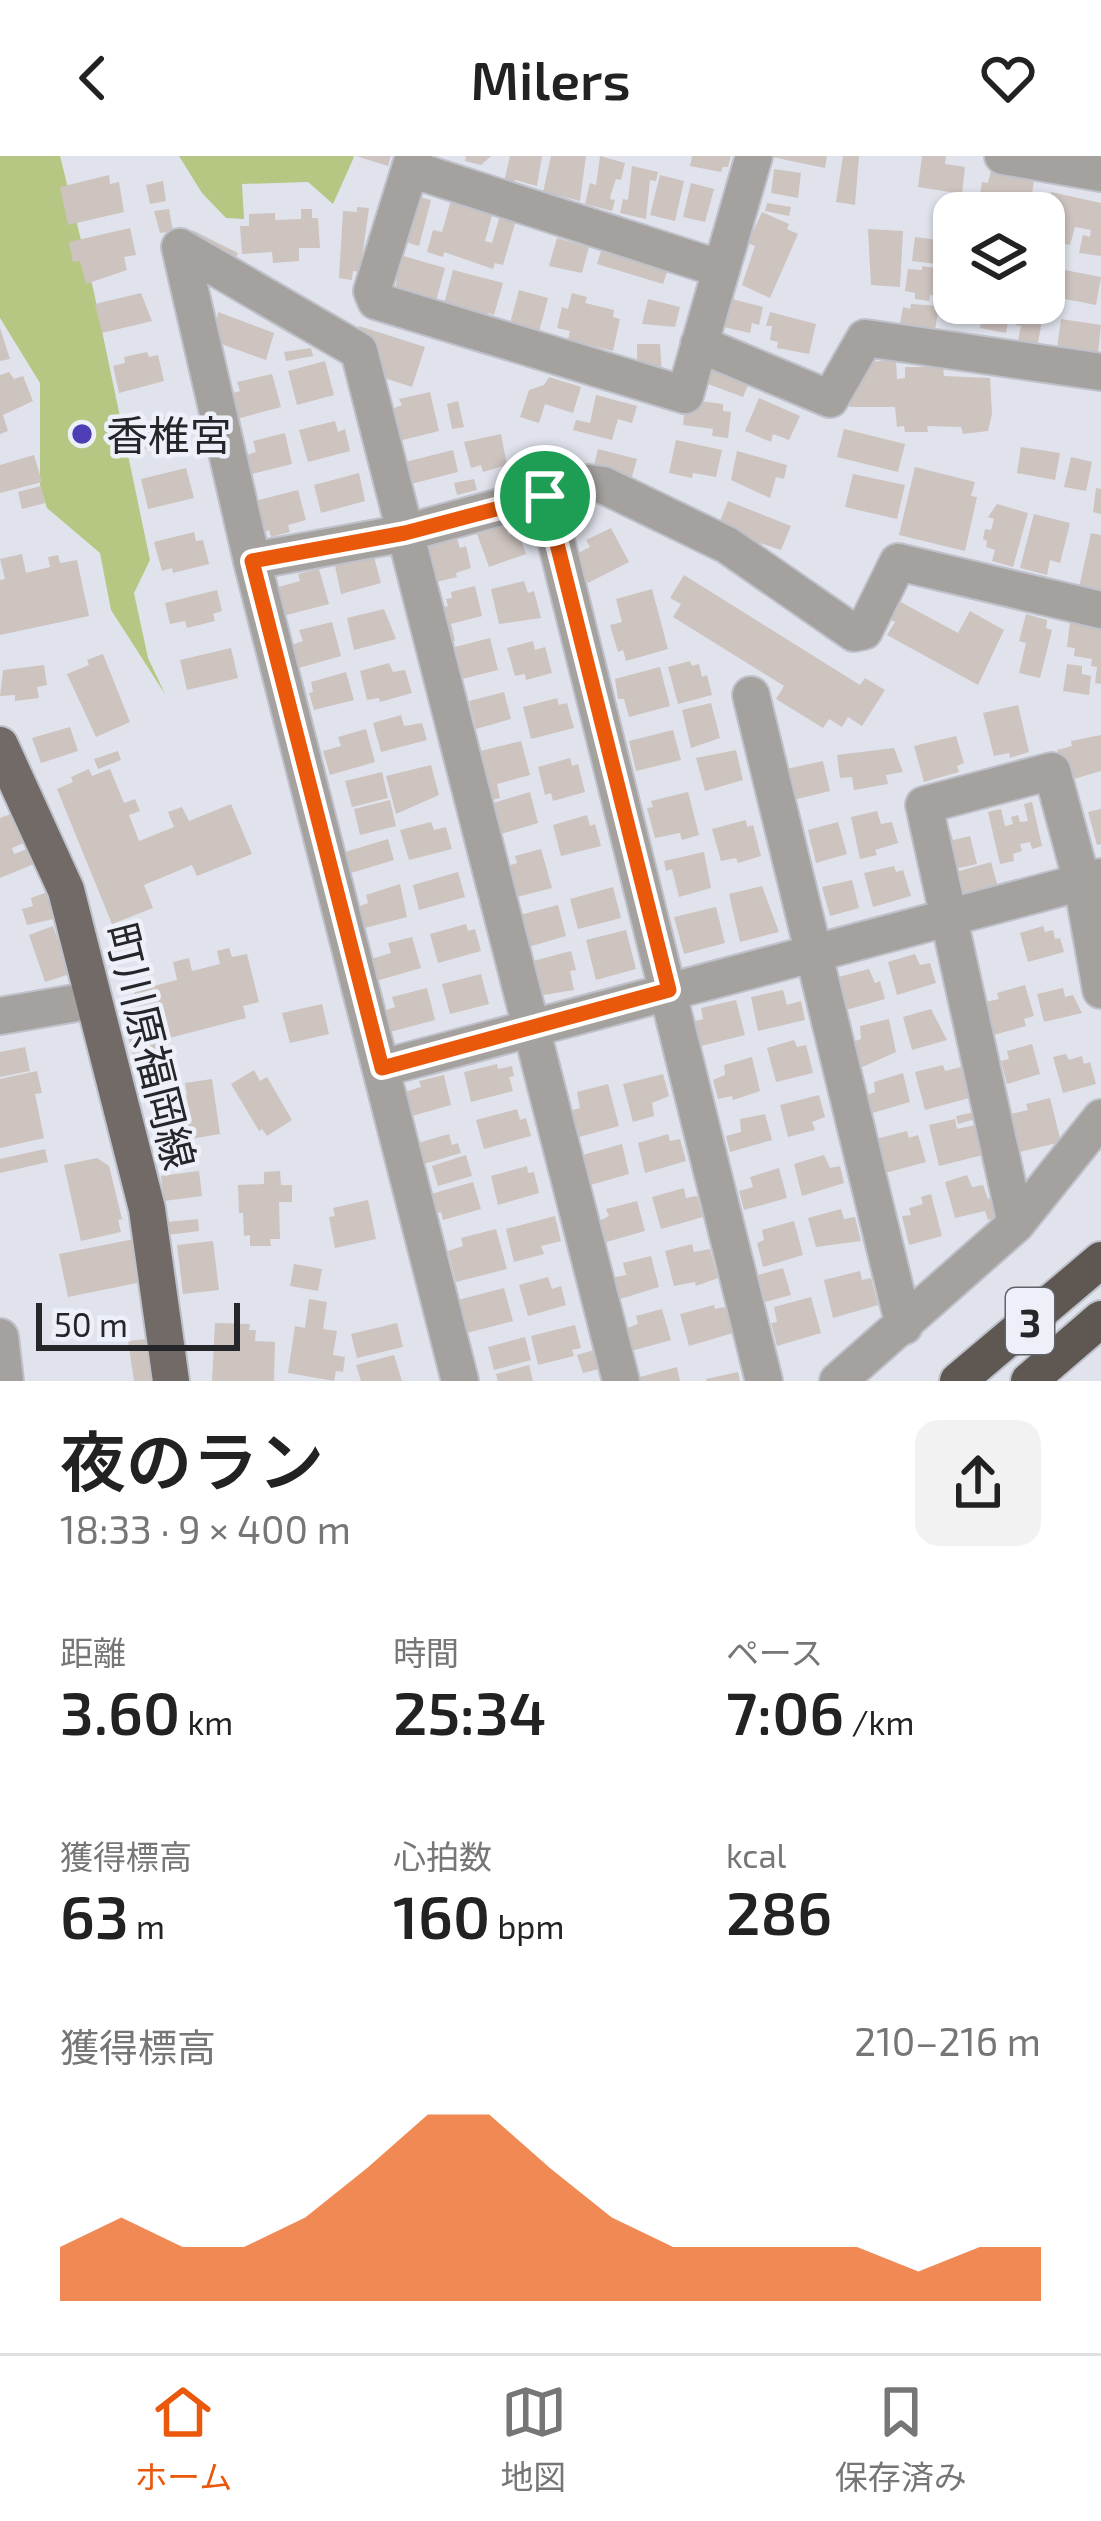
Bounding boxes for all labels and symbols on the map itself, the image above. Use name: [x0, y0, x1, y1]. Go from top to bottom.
place label: 香椎宮: [106, 409, 232, 459]
marker: 香椎宮: [69, 421, 95, 447]
pin: [494, 445, 596, 547]
street label: 町川原福岡線: [97, 918, 207, 1174]
road number: 3: [1006, 1288, 1054, 1354]
scale bar: [36, 1297, 240, 1350]

